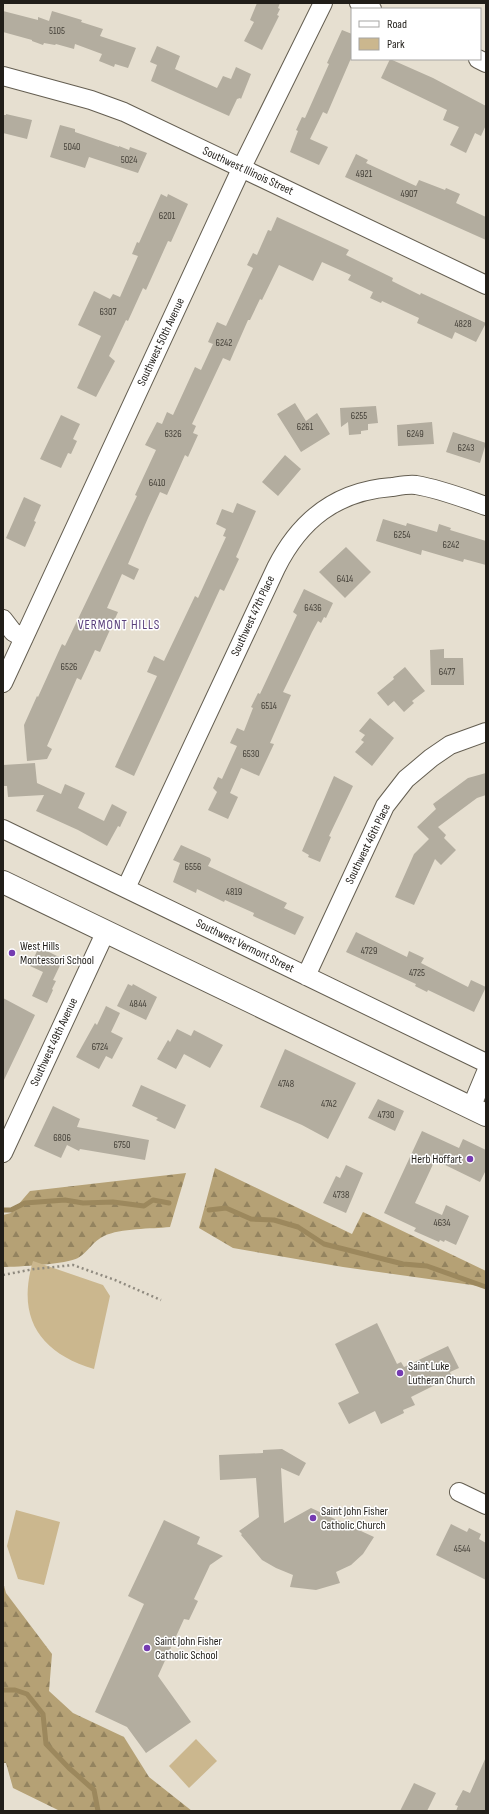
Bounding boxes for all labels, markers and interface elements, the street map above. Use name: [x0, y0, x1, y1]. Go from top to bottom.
legend: [351, 8, 481, 60]
text: Road: [387, 17, 407, 32]
house number: 5105: [49, 25, 65, 37]
text: Park: [387, 37, 405, 52]
house number: 5040: [63, 141, 81, 153]
street label: Southwest Illinois Street: [200, 143, 296, 199]
house number: 5024: [121, 154, 137, 166]
house number: 4921: [356, 168, 373, 180]
house number: 4907: [400, 188, 418, 200]
house number: 6201: [159, 210, 176, 222]
street label: Southwest 50th Avenue: [134, 295, 188, 388]
house number: 6307: [99, 306, 117, 318]
house number: 4828: [454, 318, 472, 330]
house number: 6242: [216, 337, 232, 349]
house number: 6255: [351, 410, 367, 422]
house number: 6261: [297, 421, 314, 433]
house number: 6326: [164, 428, 182, 440]
house number: 6249: [406, 428, 424, 440]
house number: 6243: [458, 442, 474, 454]
house number: 6410: [149, 477, 165, 489]
house number: 6254: [394, 529, 410, 541]
house number: 6242: [443, 539, 459, 551]
street label: Southwest 47th Place: [228, 573, 278, 659]
house number: 6414: [337, 573, 353, 585]
house number: 6436: [304, 602, 322, 614]
district label: VERMONT HILLS: [78, 617, 160, 633]
house number: 6526: [61, 661, 77, 673]
house number: 6477: [439, 666, 455, 678]
house number: 6514: [261, 700, 277, 712]
house number: 6530: [242, 748, 260, 760]
street label: Southwest 46th Place: [342, 801, 394, 887]
house number: 6556: [185, 861, 201, 873]
house number: 4819: [226, 886, 242, 898]
street label: Southwest Vermont Street: [193, 916, 297, 976]
place label: West Hills Montessori School: [20, 939, 94, 968]
house number: 4729: [361, 945, 377, 957]
marker: West Hills Montessori School: [7, 948, 17, 958]
house number: 4725: [409, 967, 425, 979]
street label: Southwest 49th Avenue: [27, 995, 81, 1089]
house number: 4844: [129, 998, 147, 1010]
house number: 6724: [92, 1041, 108, 1053]
house number: 4748: [278, 1078, 294, 1090]
house number: 4742: [321, 1098, 337, 1110]
house number: 4730: [378, 1109, 394, 1121]
house number: 6806: [53, 1132, 71, 1144]
house number: 6750: [114, 1139, 130, 1151]
place label: Herb Hoffart: [411, 1152, 462, 1167]
marker: Herb Hoffart: [465, 1154, 475, 1164]
house number: 4738: [333, 1189, 349, 1201]
house number: 4634: [434, 1217, 450, 1229]
place label: Saint Luke Lutheran Church: [408, 1359, 475, 1388]
marker: Saint Luke Lutheran Church: [395, 1368, 405, 1378]
place label: Saint John Fisher Catholic Church: [321, 1504, 389, 1533]
marker: Saint John Fisher Catholic Church: [308, 1513, 318, 1523]
house number: 4544: [454, 1543, 470, 1555]
place label: Saint John Fisher Catholic School: [155, 1634, 223, 1663]
marker: Saint John Fisher Catholic School: [142, 1643, 152, 1653]

